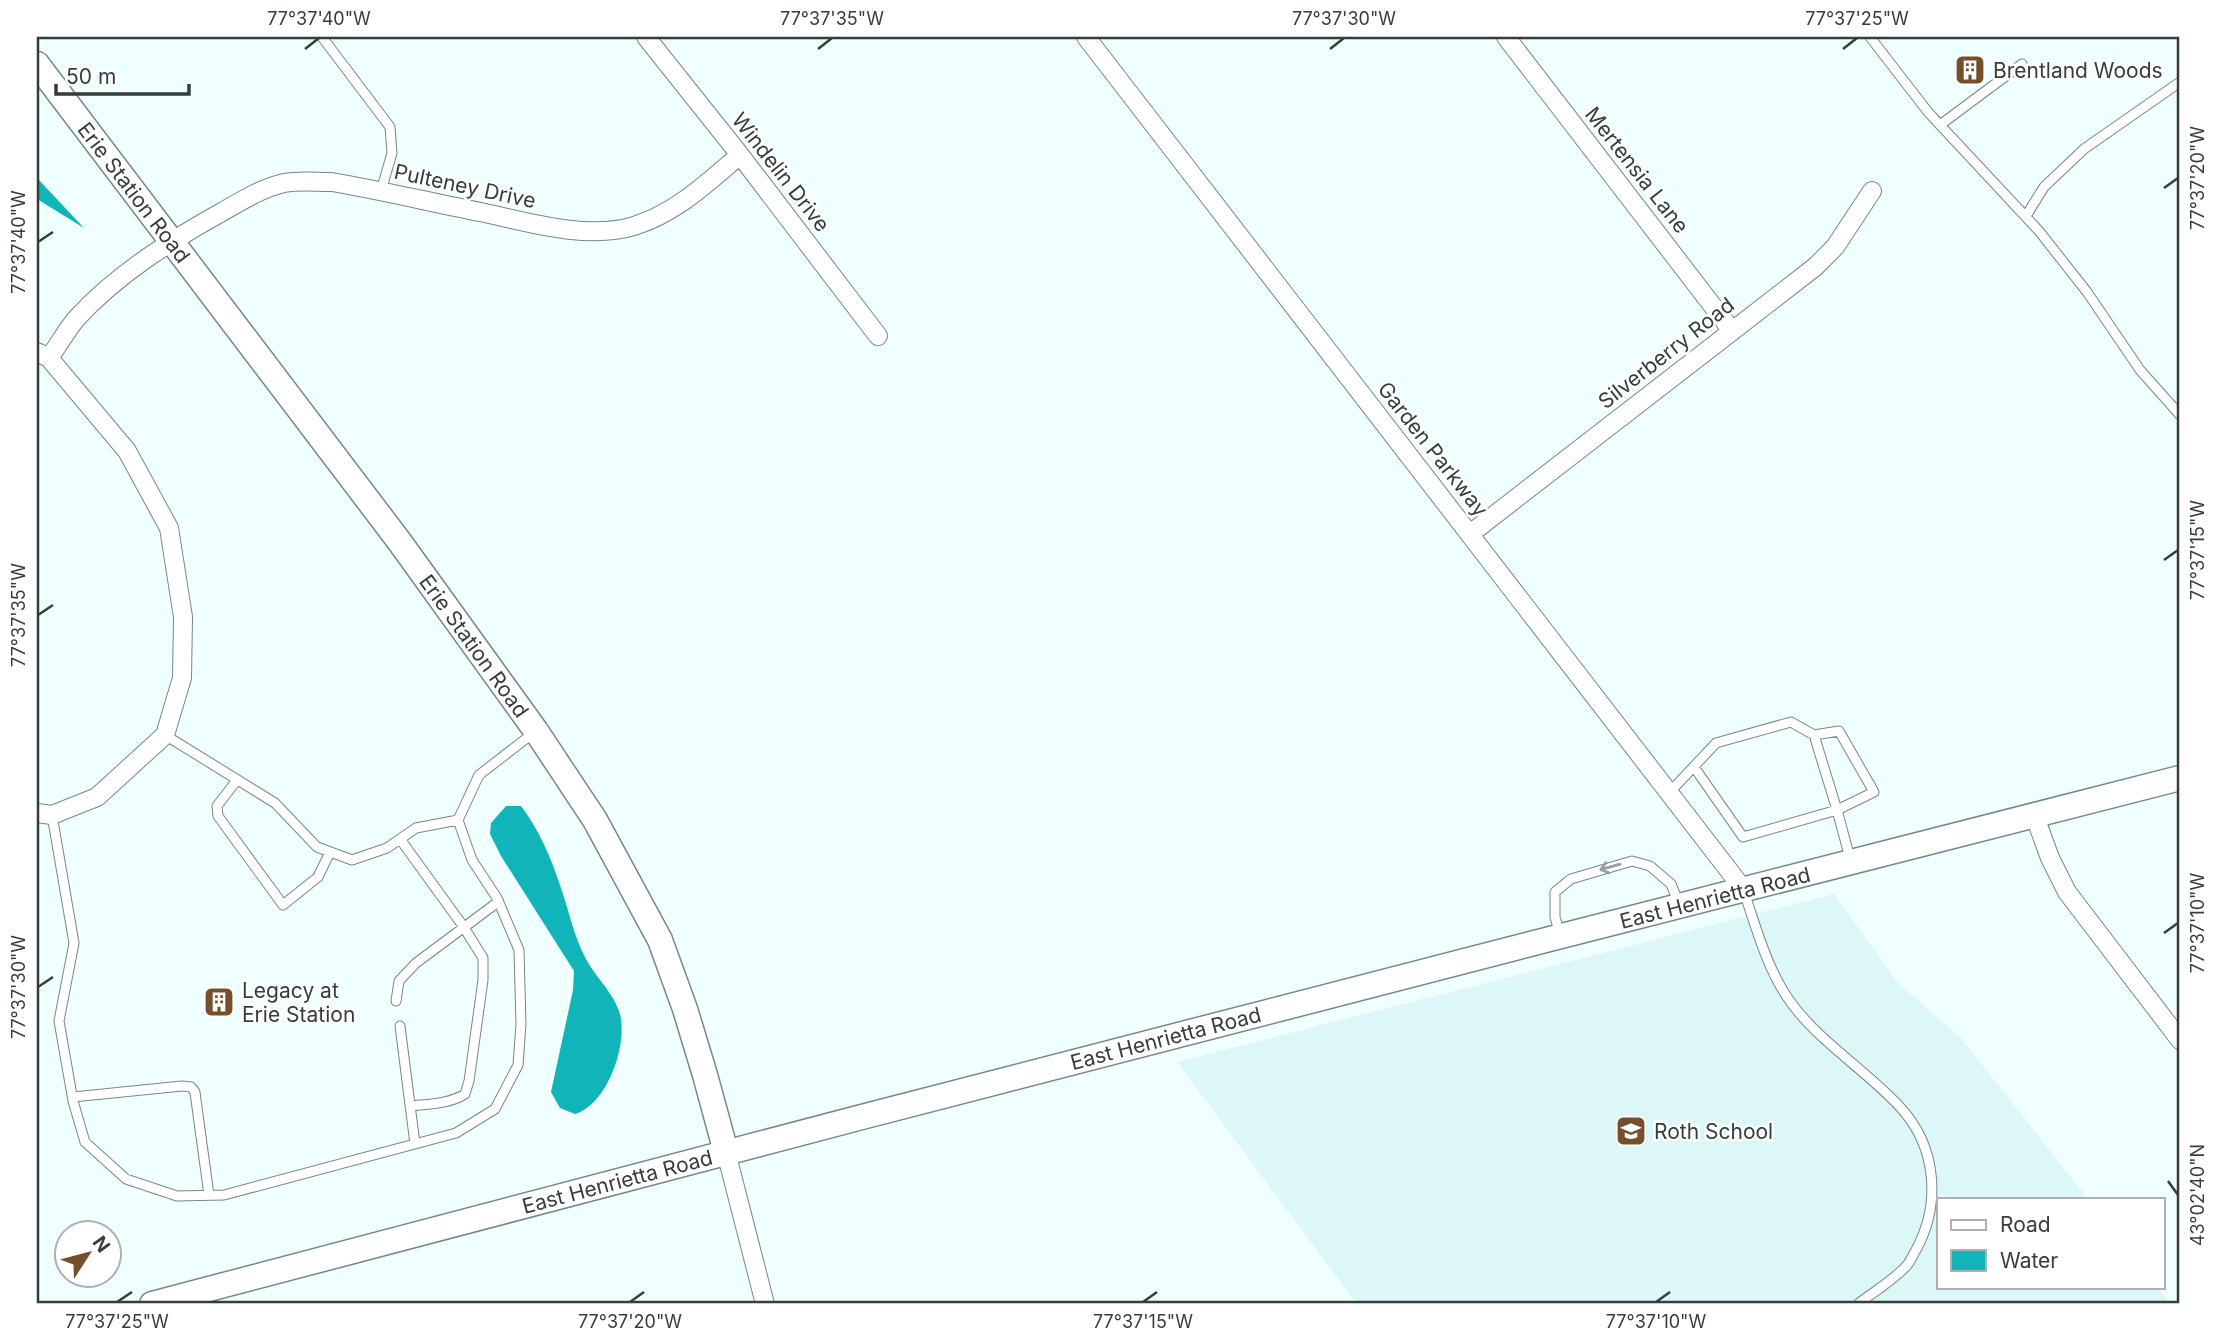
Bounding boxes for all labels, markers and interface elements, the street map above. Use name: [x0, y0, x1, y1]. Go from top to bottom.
text: 77°37'40"W: [267, 8, 371, 29]
text: 77°37'35"W: [780, 8, 884, 29]
text: 77°37'30"W: [1292, 8, 1396, 29]
text: 77°37'25"W: [1805, 8, 1909, 29]
scale bar: [56, 52, 189, 96]
building icon: Brentland Woods: [1953, 53, 1987, 87]
place label: Brentland Woods: [1993, 58, 2163, 83]
text: 50 m: [66, 64, 116, 89]
street label: Mertensia Lane: [1580, 102, 1694, 238]
street label: Windelin Drive: [727, 108, 835, 236]
street label: Erie Station Road: [73, 117, 196, 267]
text: 77°37'20"W: [2187, 126, 2208, 230]
street label: Pulteney Drive: [392, 159, 538, 213]
text: 77°37'40"W: [8, 190, 29, 294]
street label: Silverberry Road: [1593, 292, 1739, 414]
street label: Garden Parkway: [1373, 377, 1493, 521]
text: 77°37'15"W: [2187, 500, 2208, 600]
text: 77°37'35"W: [8, 563, 29, 667]
street label: Erie Station Road: [415, 570, 534, 722]
street label: East Henrietta Road: [1617, 861, 1813, 933]
one-way arrow: [1599, 862, 1621, 875]
text: 77°37'10"W: [2187, 873, 2208, 973]
text: 77°37'30"W: [8, 935, 29, 1039]
place label: Legacy at Erie Station: [242, 978, 355, 1027]
building icon: Legacy at Erie Station: [202, 985, 236, 1019]
street label: East Henrietta Road: [1068, 1001, 1264, 1075]
school or university icon: Roth School: [1614, 1114, 1648, 1148]
place label: Roth School: [1654, 1119, 1773, 1144]
street label: East Henrietta Road: [519, 1144, 715, 1218]
text: 43°02'40"N: [2187, 1144, 2208, 1246]
legend: [1937, 1198, 2164, 1288]
text: Road: [2000, 1212, 2051, 1237]
north arrow: [52, 1218, 122, 1288]
text: N: [88, 1232, 115, 1257]
text: Water: [2000, 1248, 2058, 1273]
text: 77°37'25"W: [65, 1311, 169, 1332]
text: 77°37'20"W: [578, 1311, 682, 1332]
text: 77°37'15"W: [1093, 1311, 1193, 1332]
text: 77°37'10"W: [1606, 1311, 1706, 1332]

